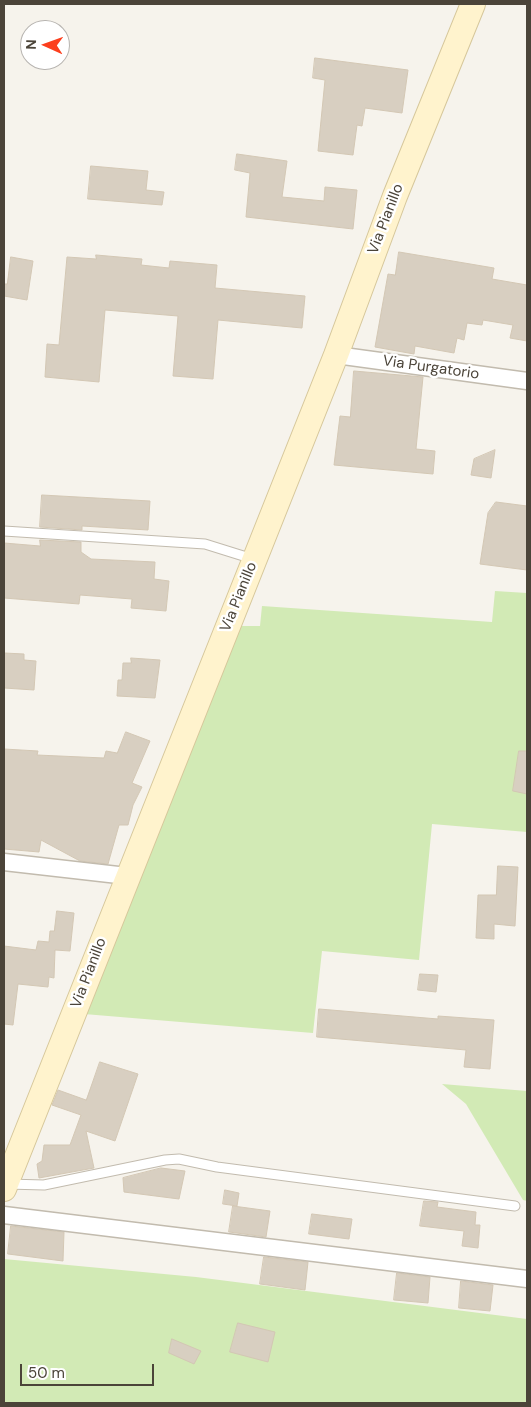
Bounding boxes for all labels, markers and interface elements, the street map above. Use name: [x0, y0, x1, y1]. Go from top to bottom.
north arrow: [20, 20, 70, 70]
text: N: [22, 39, 40, 50]
street label: Via Pianillo: [364, 181, 408, 257]
street label: Via Purgatorio: [382, 352, 480, 384]
street label: Via Pianillo: [217, 559, 261, 635]
street label: Via Pianillo: [67, 935, 111, 1011]
scale bar: [22, 1354, 156, 1386]
text: 50 m: [28, 1363, 65, 1383]

